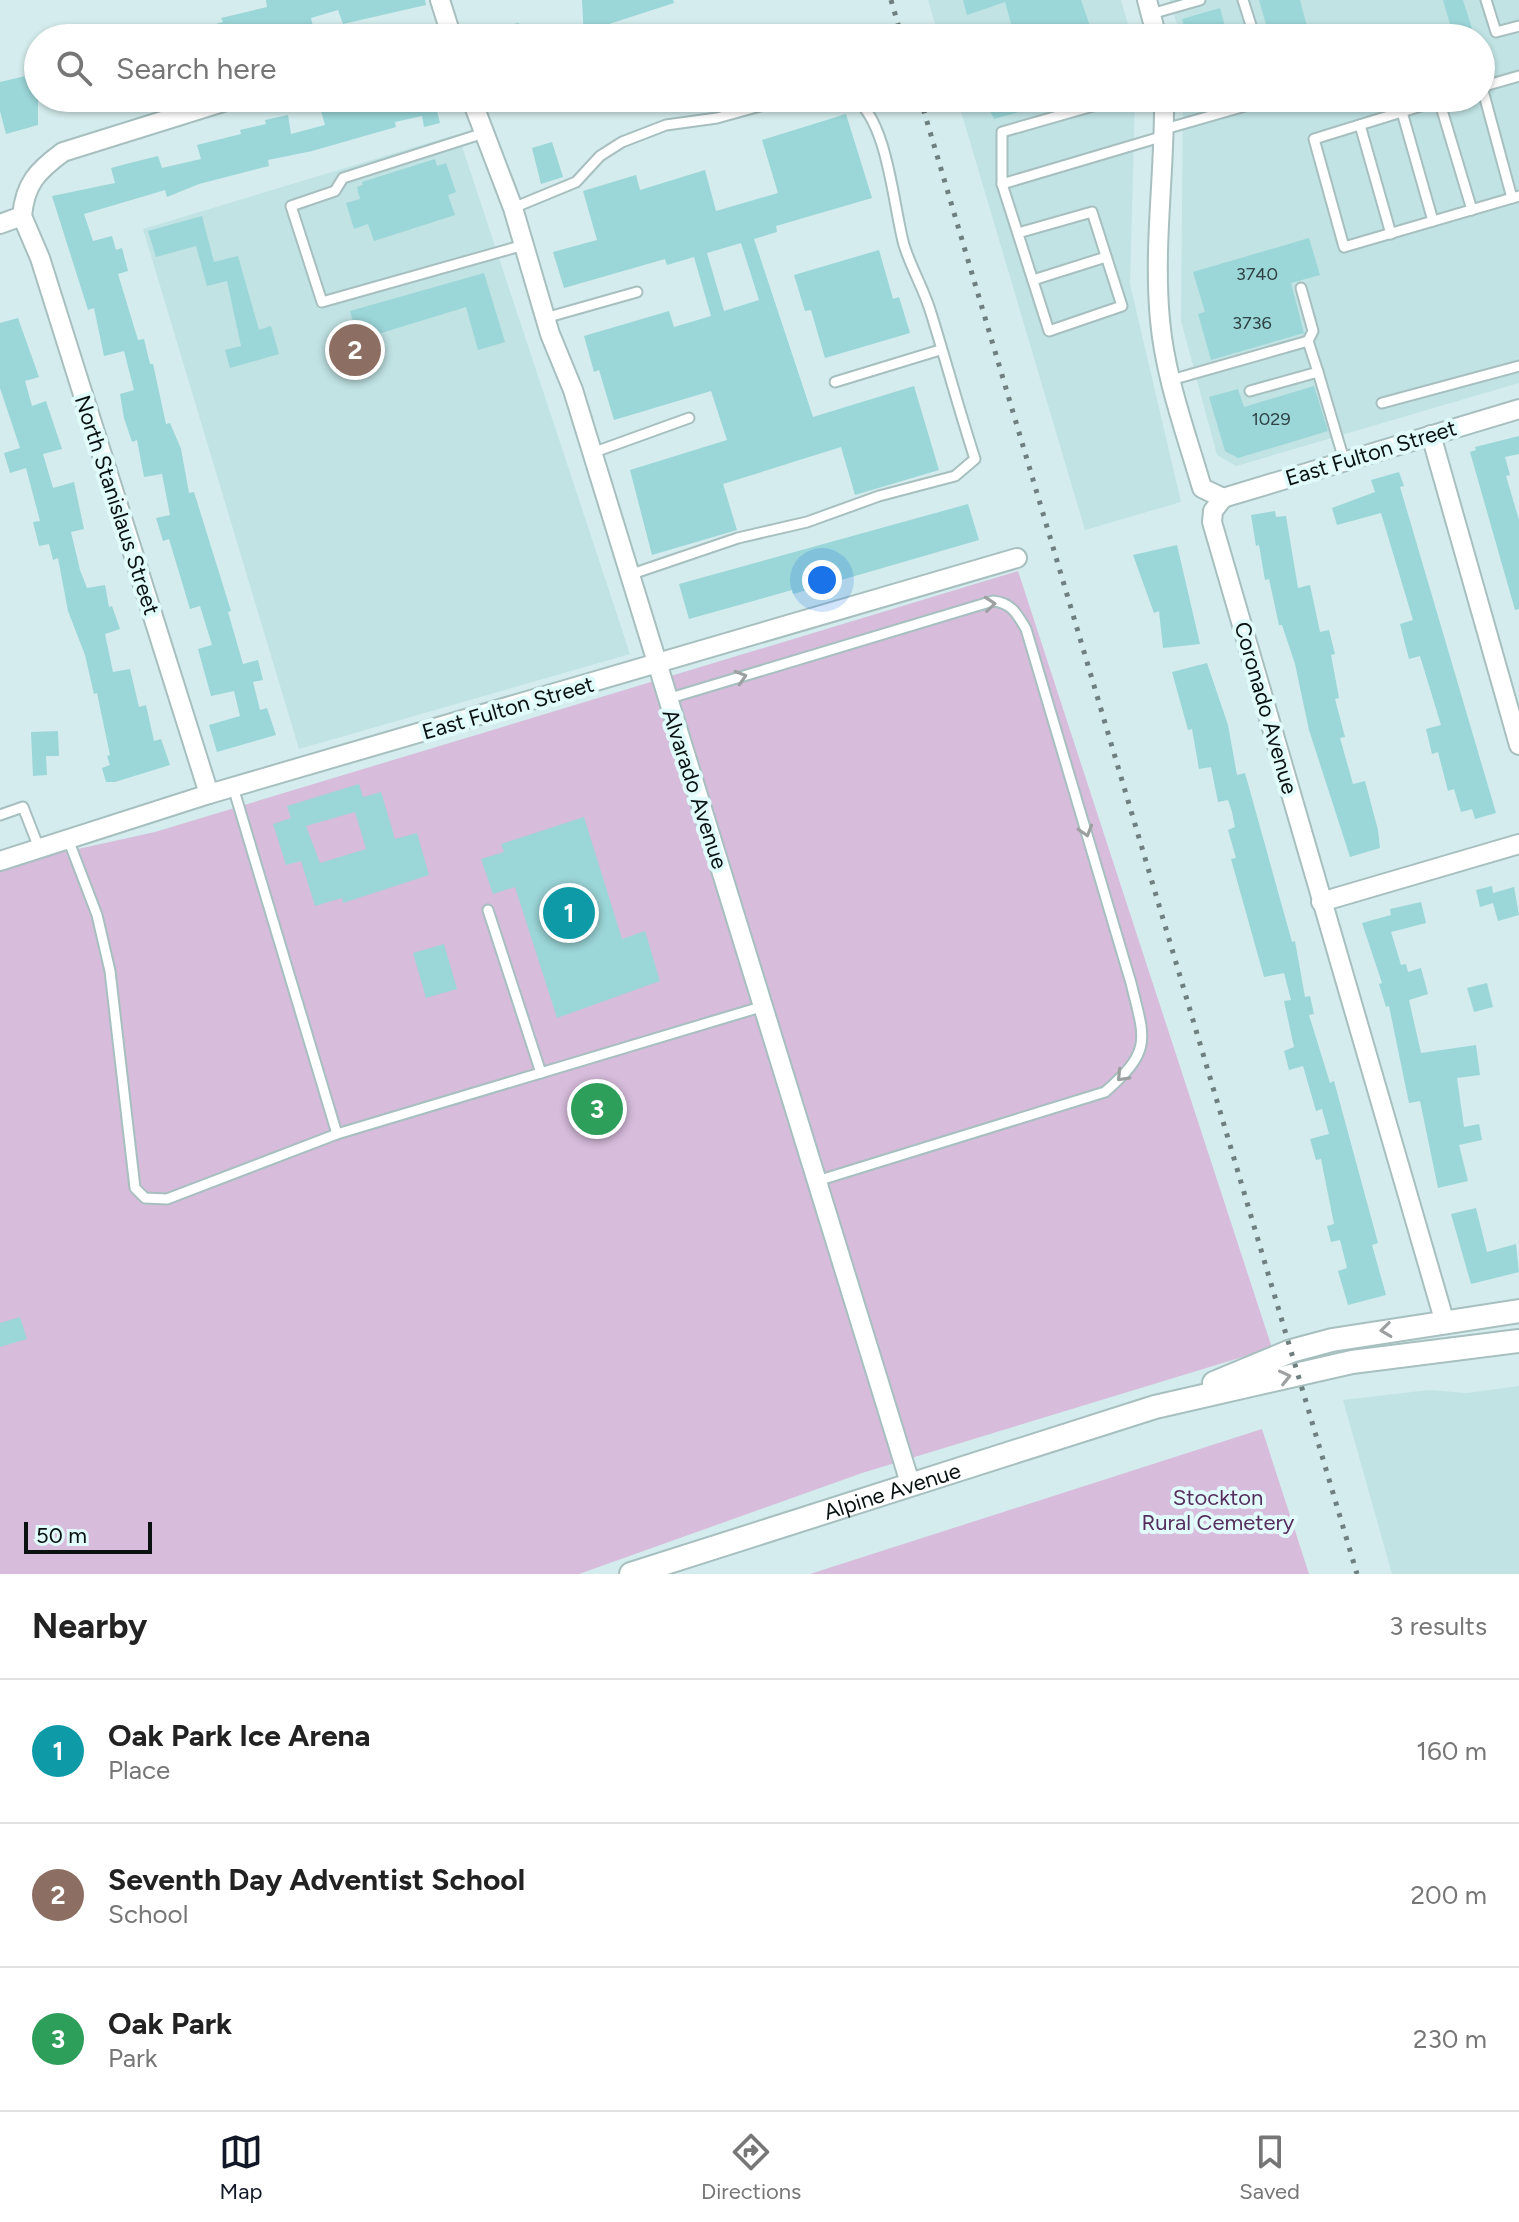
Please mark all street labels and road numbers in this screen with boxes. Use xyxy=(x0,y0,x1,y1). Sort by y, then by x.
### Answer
street label: North Stanislaus Street xyxy=(69,392,165,618)
street label: East Fulton Street xyxy=(1282,414,1460,492)
street label: Coronado Avenue xyxy=(1229,619,1303,797)
street label: East Fulton Street xyxy=(419,671,597,745)
street label: Alvarado Avenue xyxy=(656,706,734,872)
street label: Alpine Avenue xyxy=(820,1456,964,1525)

